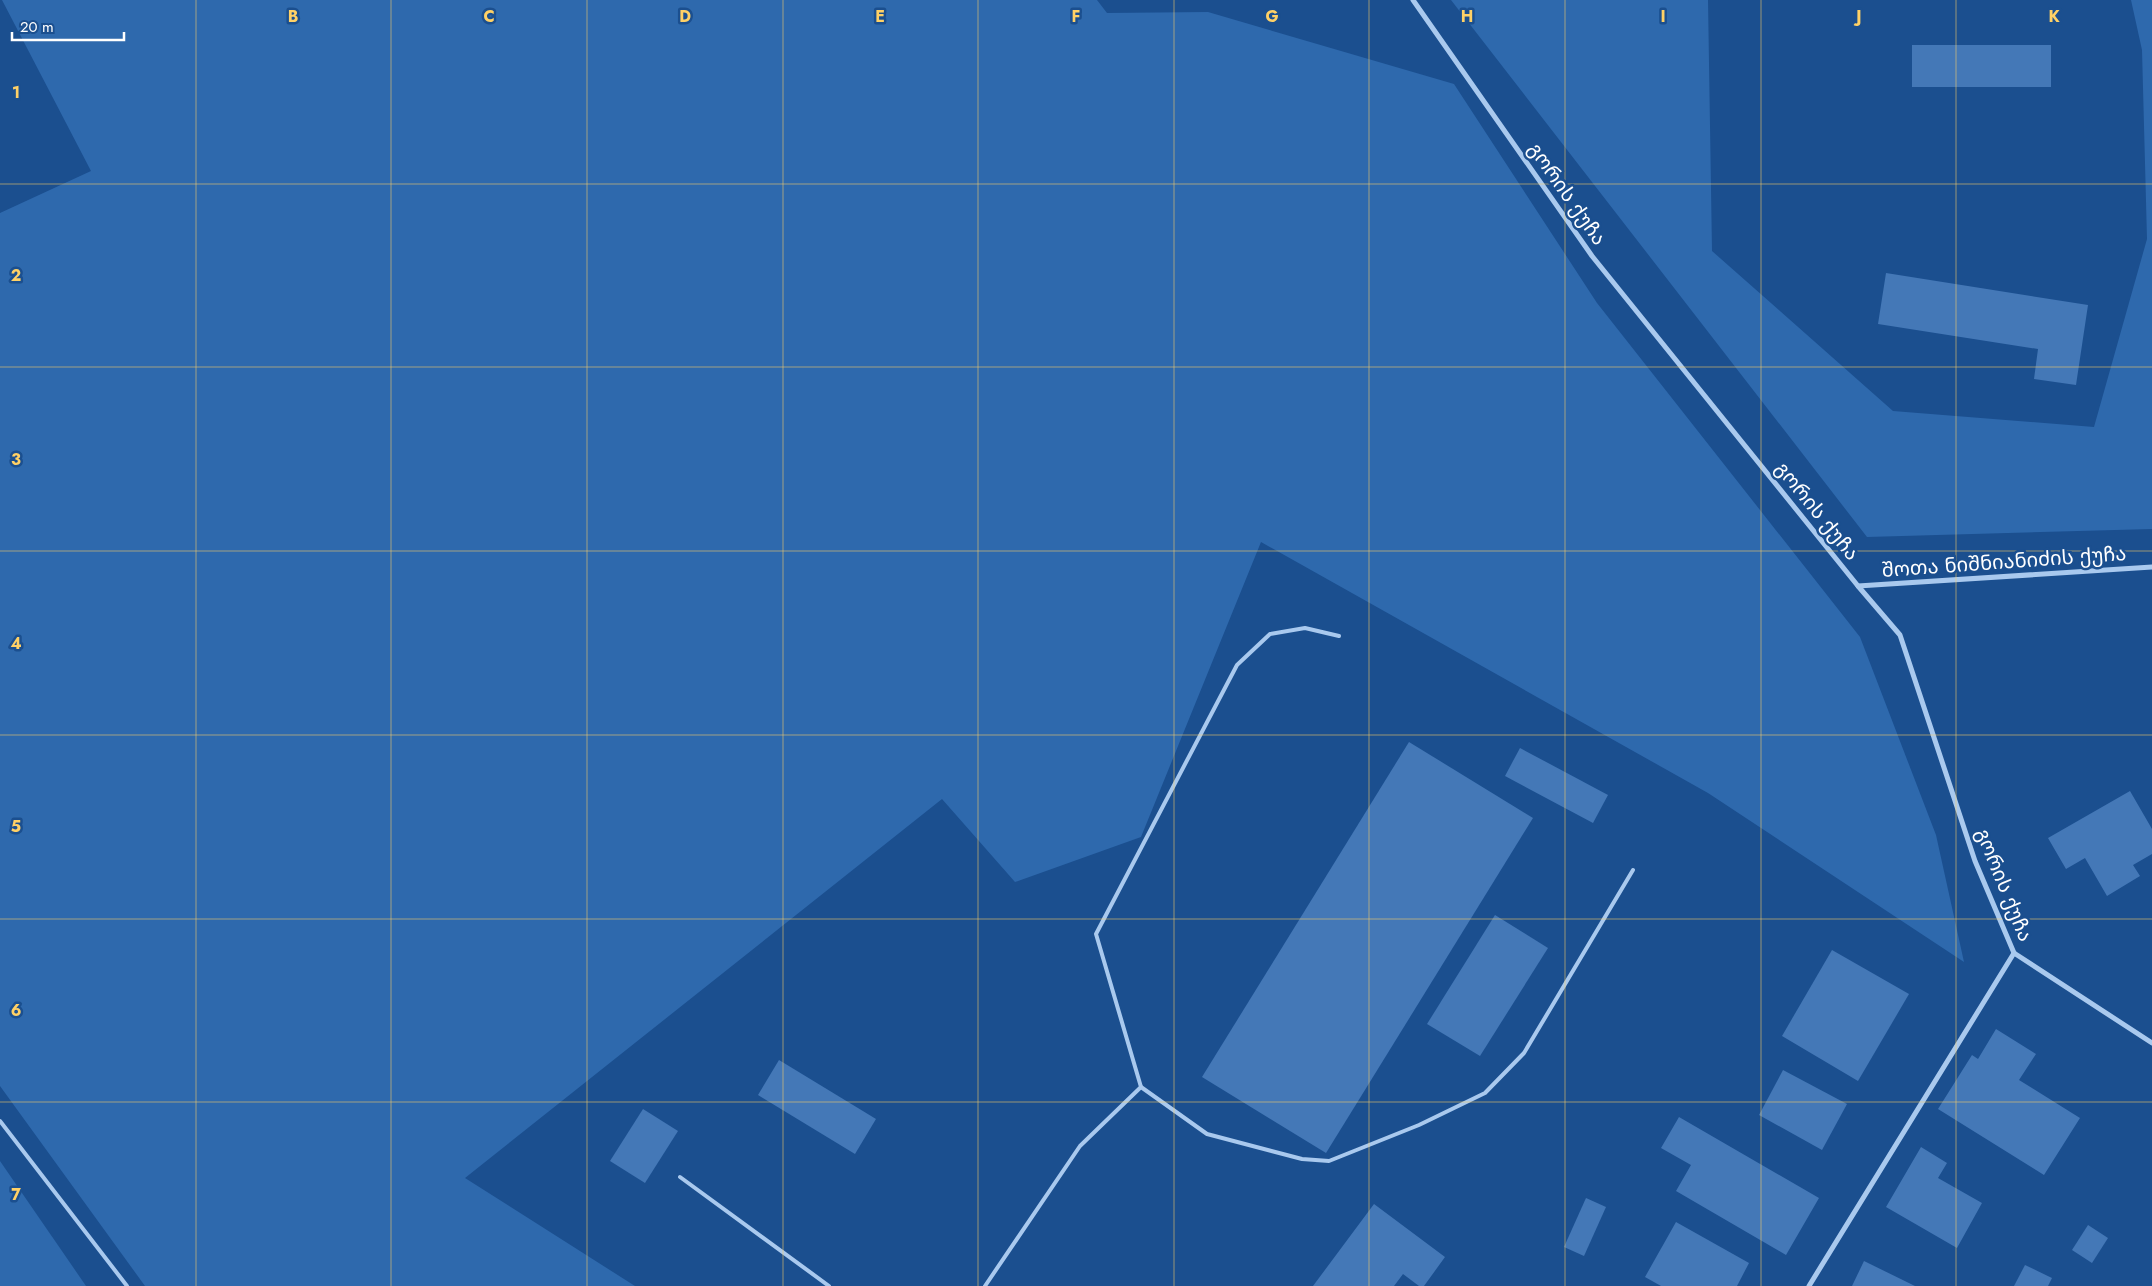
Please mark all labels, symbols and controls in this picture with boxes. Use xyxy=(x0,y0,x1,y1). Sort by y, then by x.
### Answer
text: B xyxy=(288,5,298,28)
text: C xyxy=(483,5,495,28)
text: D xyxy=(679,5,691,28)
text: E xyxy=(875,5,885,28)
text: F xyxy=(1072,5,1080,28)
text: G xyxy=(1265,5,1279,28)
text: H xyxy=(1461,5,1473,28)
text: I xyxy=(1660,5,1666,28)
text: J xyxy=(1853,5,1862,28)
text: K xyxy=(2048,5,2060,28)
scale bar xyxy=(12,10,125,42)
text: 20 m xyxy=(20,16,54,38)
text: 1 xyxy=(12,81,20,104)
street label: გორის ქუჩა xyxy=(1521,137,1613,251)
text: 2 xyxy=(11,264,21,287)
text: 3 xyxy=(11,448,21,471)
street label: გორის ქუჩა xyxy=(1768,455,1866,567)
street label: შოთა ნიშნიანიძის ქუჩა xyxy=(1881,539,2127,585)
text: 4 xyxy=(10,632,22,655)
text: 5 xyxy=(11,815,21,838)
street label: გორის ქუჩა xyxy=(1968,824,2040,946)
text: 6 xyxy=(11,999,21,1022)
text: 7 xyxy=(11,1183,21,1206)

